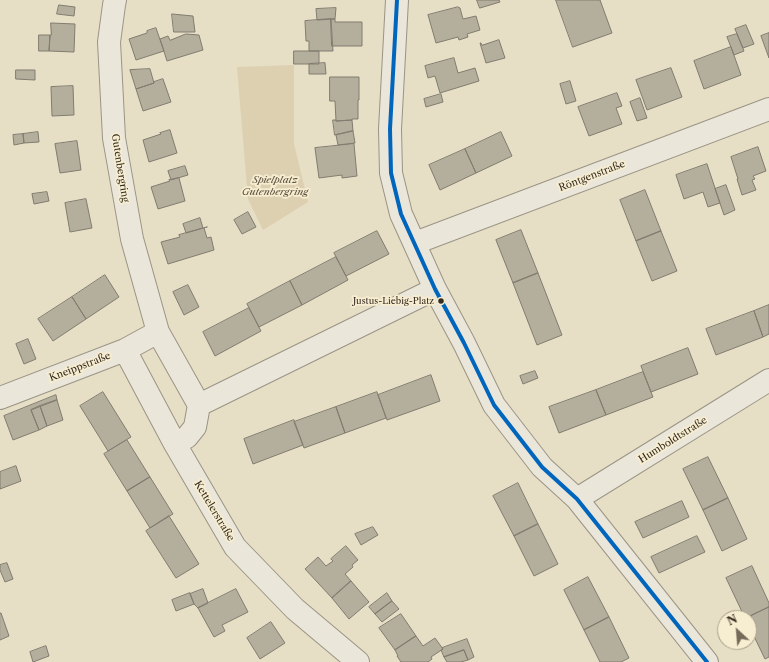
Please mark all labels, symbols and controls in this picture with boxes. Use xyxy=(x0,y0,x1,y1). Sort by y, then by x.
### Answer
street label: Gutenbergring xyxy=(109,133,131,203)
street label: Röntgenstraße xyxy=(557,158,627,194)
park label: Spielplatz Gutenbergring xyxy=(242,174,308,198)
place label: Justus-Liebig-Platz xyxy=(353,296,434,306)
marker: Justus-Liebig-Platz xyxy=(436,296,446,306)
street label: Kneippstraße xyxy=(48,350,112,384)
street label: Humboldtstraße xyxy=(637,414,709,466)
street label: Kettelerstraße xyxy=(191,479,237,543)
north arrow xyxy=(717,610,757,650)
text: N xyxy=(725,612,740,629)

